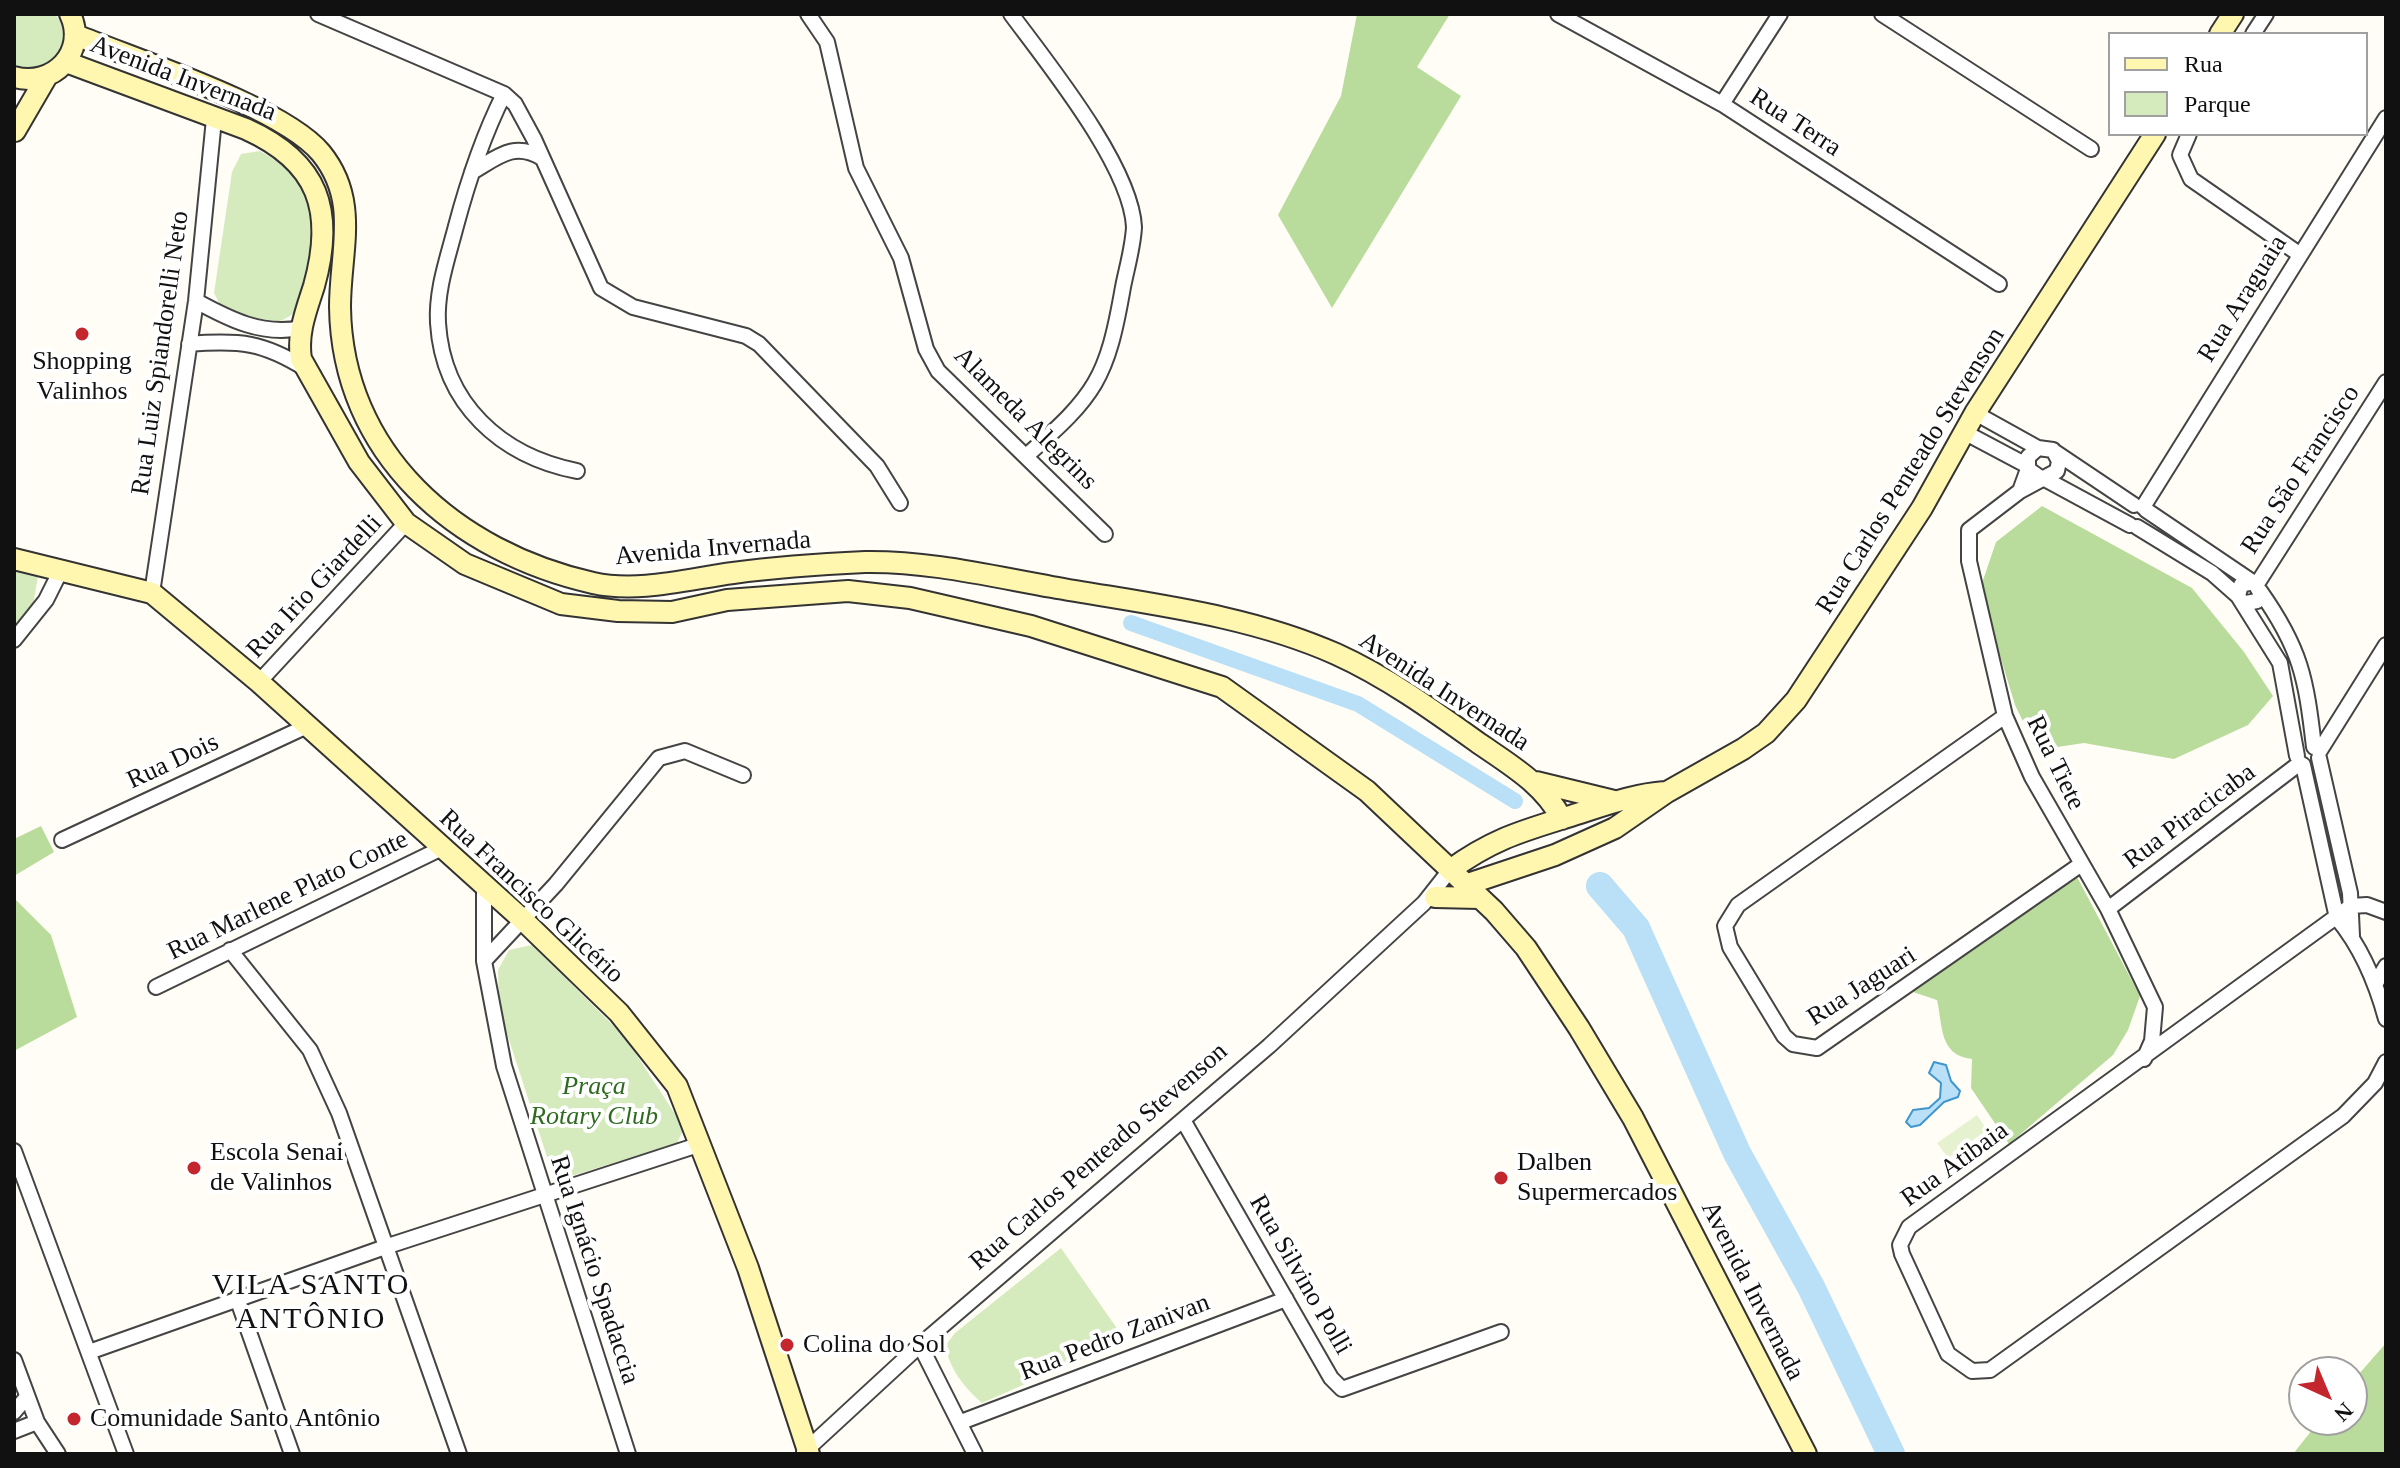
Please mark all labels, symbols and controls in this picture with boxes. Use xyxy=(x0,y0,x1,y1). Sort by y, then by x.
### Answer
street label: Avenida Invernada xyxy=(86,29,280,129)
legend xyxy=(2108,32,2368,136)
text: Rua xyxy=(2184,51,2223,77)
street label: Rua Terra xyxy=(1743,82,1847,164)
text: Parque xyxy=(2184,91,2251,117)
street label: Rua Luiz Spiandorelli Neto xyxy=(126,209,196,497)
street label: Rua Araguaia xyxy=(2192,230,2294,368)
street label: Rua Carlos Penteado Stevenson xyxy=(1810,322,2012,620)
marker: Shopping Valinhos xyxy=(73,325,91,343)
street label: Alameda Alegrins xyxy=(947,341,1103,497)
place label: Shopping Valinhos xyxy=(32,346,132,408)
street label: Rua São Francisco xyxy=(2235,380,2367,560)
street label: Rua Irio Giardelli xyxy=(241,509,389,665)
street label: Avenida Invernada xyxy=(614,525,812,573)
street label: Avenida Invernada xyxy=(1353,625,1535,759)
street label: Rua Tiete xyxy=(2019,711,2091,815)
street label: Rua Dois xyxy=(122,727,224,797)
street label: Rua Piracicaba xyxy=(2118,757,2262,877)
street label: Rua Francisco Glicério xyxy=(432,803,630,991)
street label: Rua Marlene Plato Conte xyxy=(163,824,413,968)
street label: Rua Jaguari xyxy=(1802,940,1922,1034)
street label: Rua Carlos Penteado Stevenson xyxy=(964,1037,1234,1277)
park label: Praça Rotary Club xyxy=(530,1071,658,1132)
street label: Rua Atibaia xyxy=(1895,1116,2015,1214)
place label: Escola Senai de Valinhos xyxy=(210,1137,344,1198)
place label: Dalben Supermercados xyxy=(1517,1147,1677,1208)
street label: Rua Ignácio Spadaccia xyxy=(542,1152,646,1388)
marker: Escola Senai de Valinhos xyxy=(185,1159,203,1177)
marker: Dalben Supermercados xyxy=(1492,1169,1510,1187)
street label: Rua Silvino Polli xyxy=(1242,1190,1358,1360)
street label: Avenida Invernada xyxy=(1693,1196,1811,1386)
district label: VILA SANTO ANTÔNIO xyxy=(212,1268,410,1338)
street label: Rua Pedro Zanivan xyxy=(1016,1287,1214,1389)
place label: Colina do Sol xyxy=(803,1329,946,1361)
marker: Colina do Sol xyxy=(778,1336,796,1354)
north arrow xyxy=(2288,1356,2368,1436)
text: N xyxy=(2329,1398,2358,1427)
place label: Comunidade Santo Antônio xyxy=(90,1403,380,1435)
marker: Comunidade Santo Antônio xyxy=(65,1410,83,1428)

